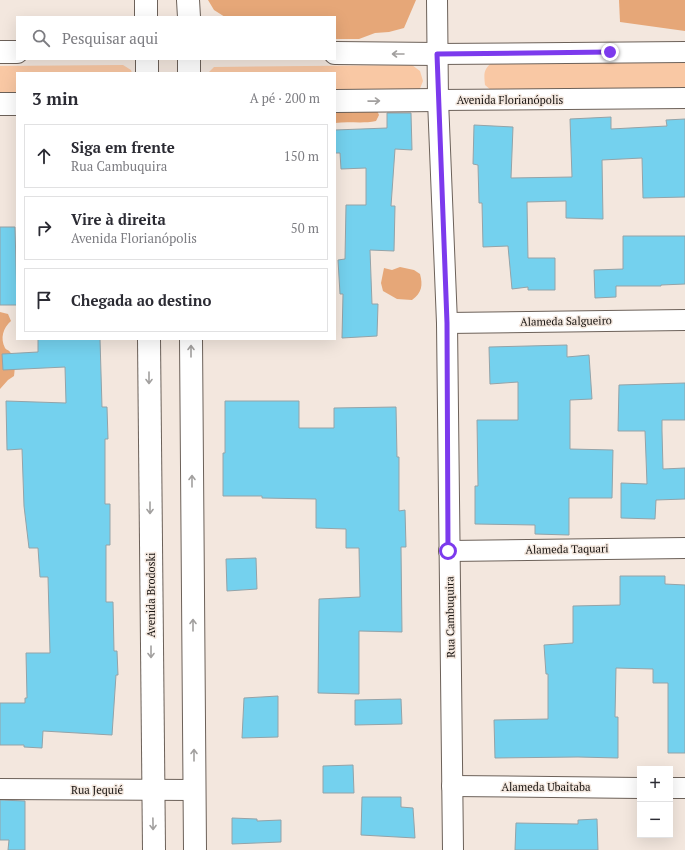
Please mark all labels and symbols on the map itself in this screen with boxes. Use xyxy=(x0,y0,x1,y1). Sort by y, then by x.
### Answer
route end xyxy=(601,43,619,61)
one-way arrow xyxy=(392,50,405,58)
street label: Avenida Florianópolis xyxy=(457,93,564,107)
one-way arrow xyxy=(367,97,380,105)
street label: Alameda Salgueiro xyxy=(520,313,612,329)
one-way arrow xyxy=(188,345,195,358)
one-way arrow xyxy=(145,371,153,384)
one-way arrow xyxy=(188,475,196,488)
one-way arrow xyxy=(146,501,154,514)
street label: Alameda Taquari xyxy=(525,541,609,557)
route start xyxy=(439,542,457,560)
street label: Avenida Brodoski xyxy=(144,553,158,637)
street label: Rua Cambuquira xyxy=(442,576,458,658)
one-way arrow xyxy=(189,619,197,632)
one-way arrow xyxy=(148,645,155,658)
one-way arrow xyxy=(190,749,198,762)
street label: Alameda Ubaitaba xyxy=(501,780,591,794)
street label: Rua Jequié xyxy=(71,783,123,797)
one-way arrow xyxy=(149,817,157,830)

